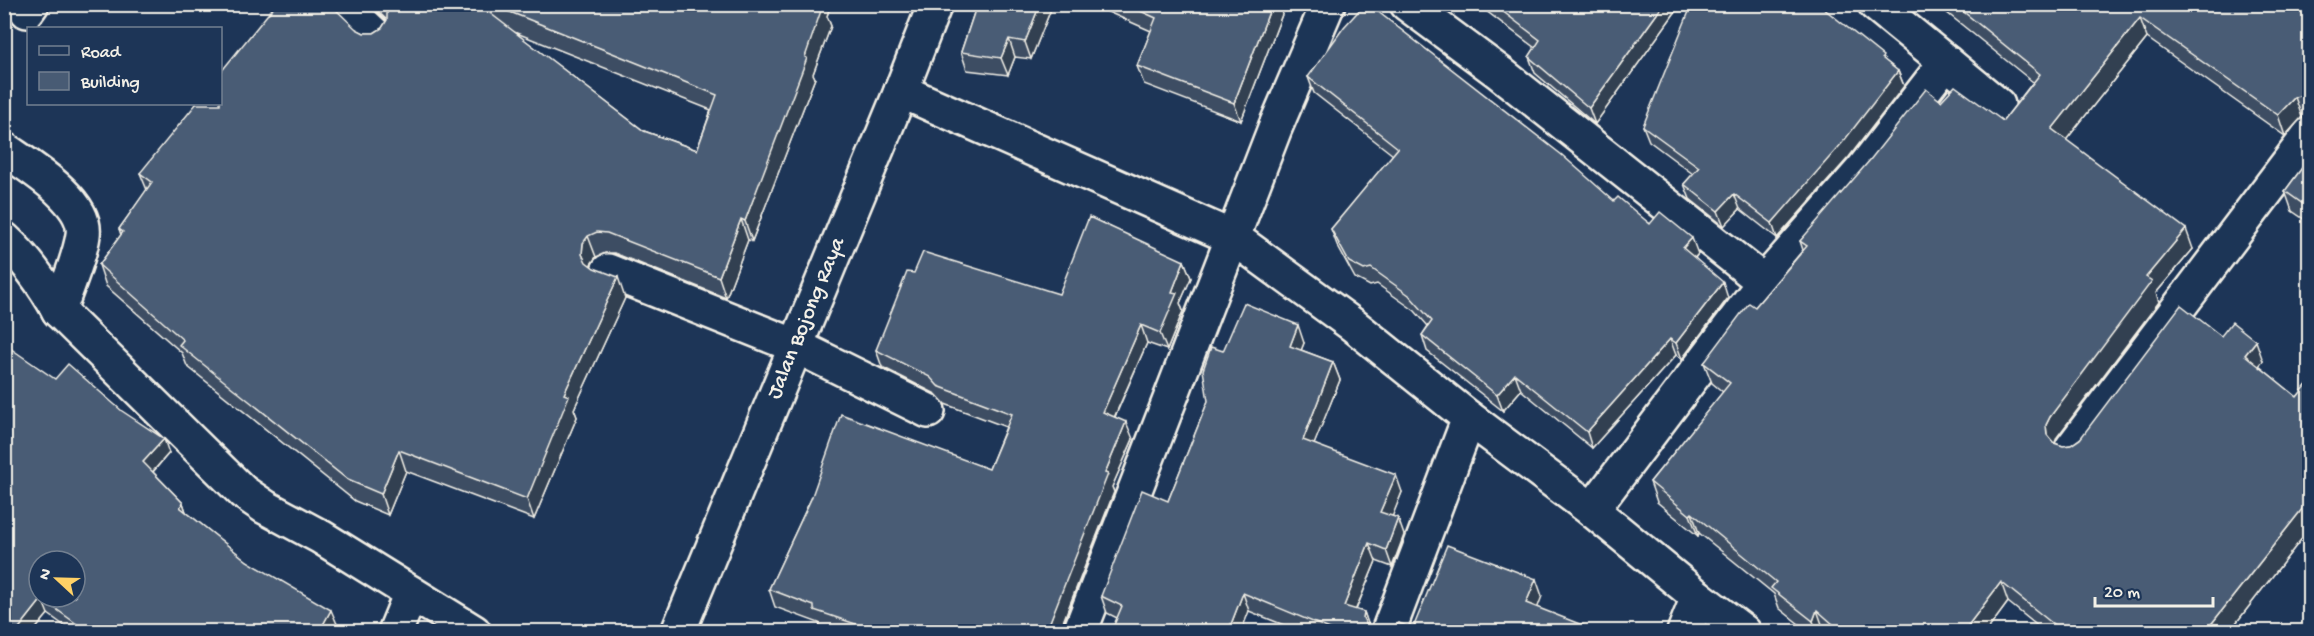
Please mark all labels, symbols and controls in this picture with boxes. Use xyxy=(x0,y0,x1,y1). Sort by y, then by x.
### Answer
legend xyxy=(27,27,222,105)
text: Road xyxy=(81,43,122,64)
text: Building xyxy=(80,73,140,94)
street label: Jalan Bojong Raya xyxy=(762,233,852,403)
north arrow xyxy=(27,549,87,609)
text: N xyxy=(36,566,57,583)
scale bar xyxy=(2095,570,2214,608)
text: 20 m xyxy=(2104,583,2140,604)

